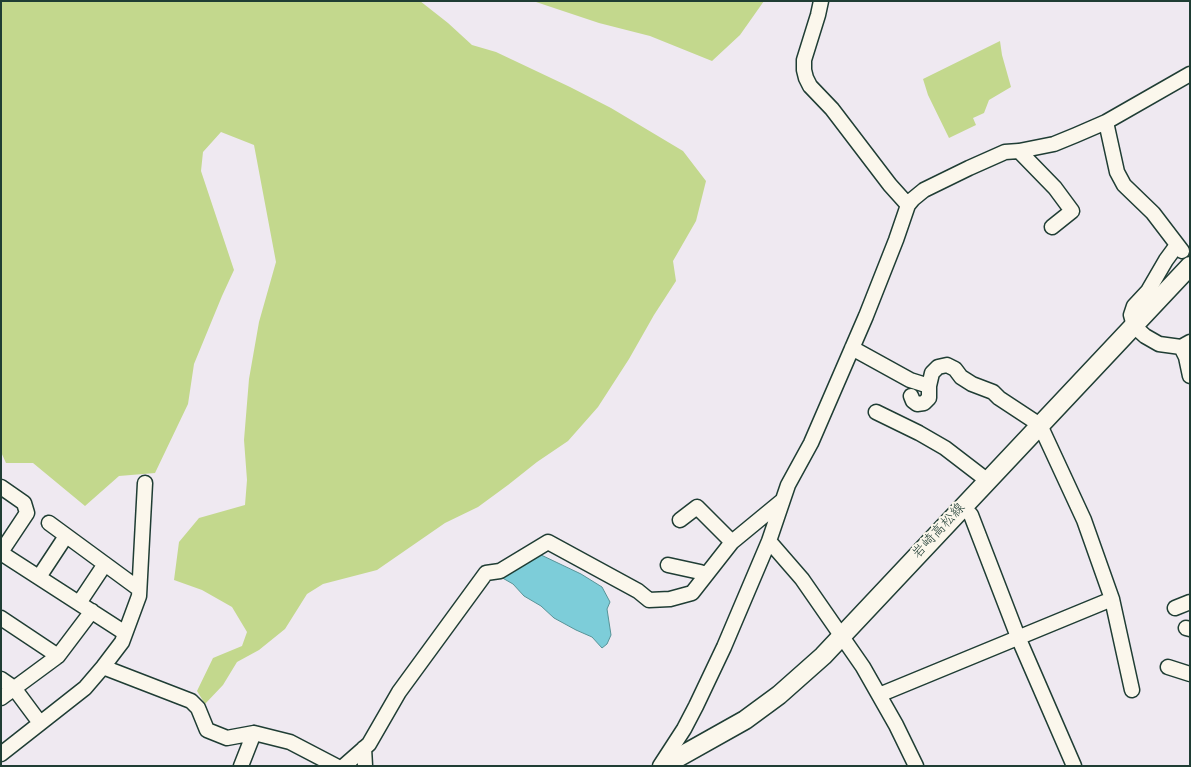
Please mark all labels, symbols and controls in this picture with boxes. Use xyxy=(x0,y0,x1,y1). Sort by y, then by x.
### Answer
street label: 岩崎高松線 xyxy=(910,501,970,563)

